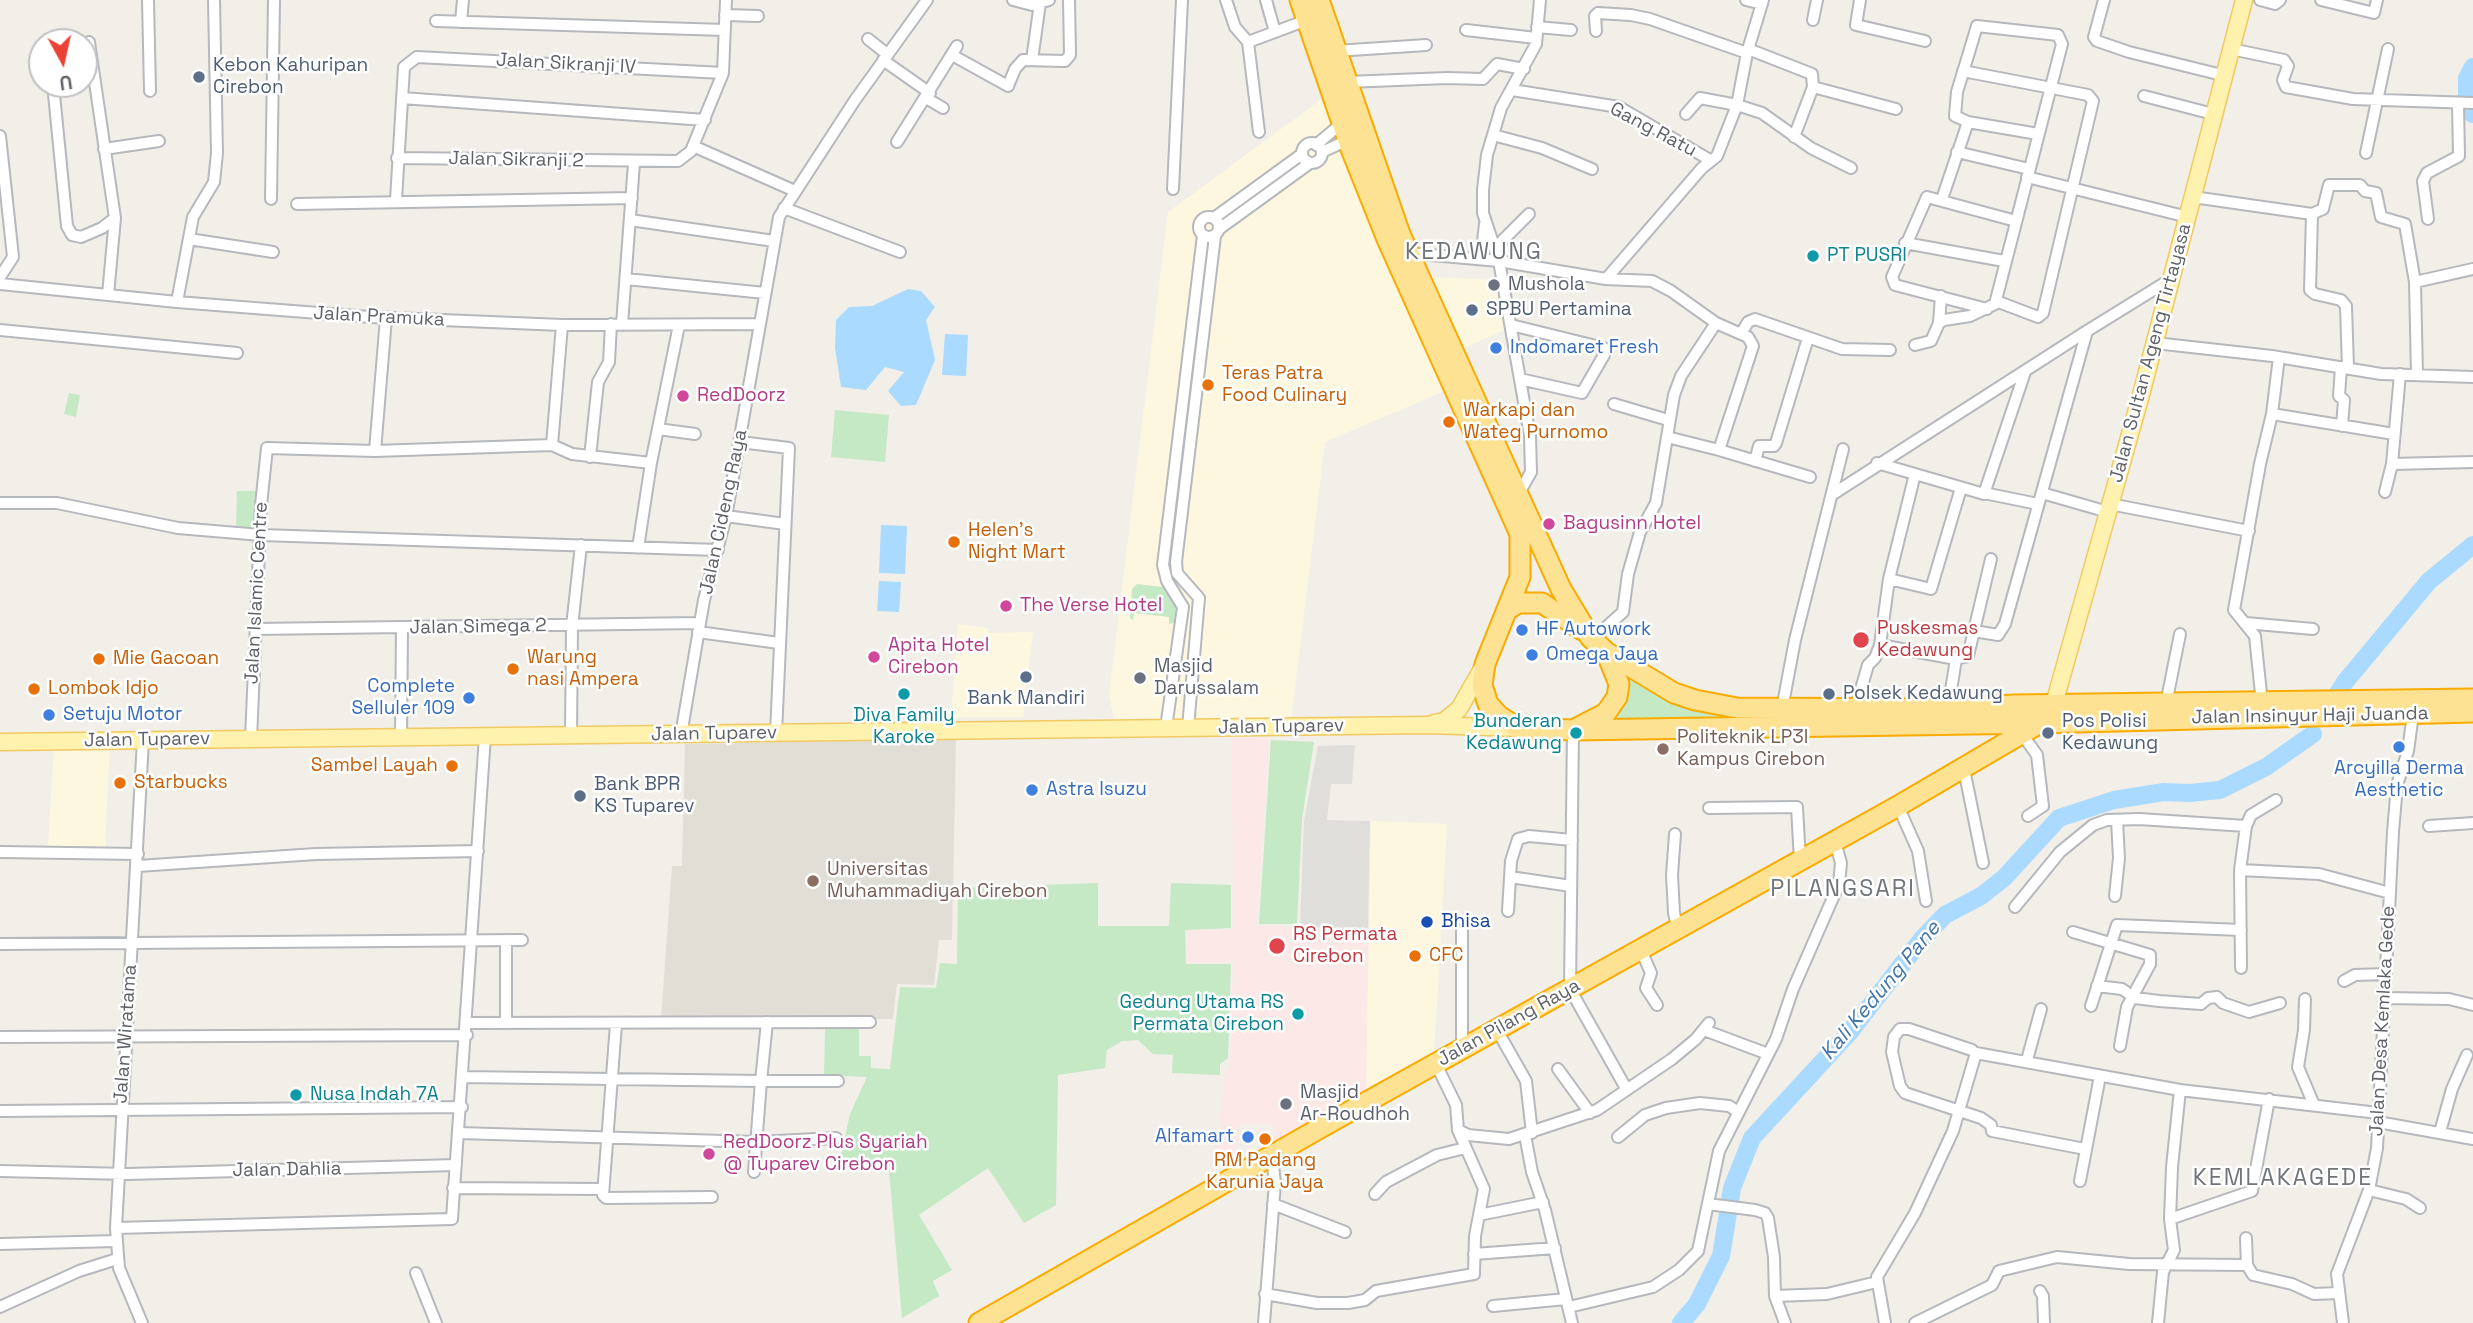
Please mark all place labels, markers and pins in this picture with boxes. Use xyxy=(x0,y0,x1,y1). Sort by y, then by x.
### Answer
place label: Kebon Kahuripan Cirebon xyxy=(213,55,368,99)
marker: Kebon Kahuripan Cirebon xyxy=(191,69,207,85)
place label: PT PUSRI xyxy=(1827,245,1907,267)
marker: PT PUSRI xyxy=(1805,248,1821,264)
place label: Mushola xyxy=(1508,274,1585,296)
marker: Mushola xyxy=(1486,277,1502,293)
place label: SPBU Pertamina xyxy=(1486,299,1632,321)
marker: SPBU Pertamina xyxy=(1464,302,1480,318)
place label: Indomaret Fresh xyxy=(1510,337,1659,359)
marker: Indomaret Fresh xyxy=(1488,340,1504,356)
place label: Teras Patra Food Culinary xyxy=(1222,363,1347,407)
marker: Teras Patra Food Culinary xyxy=(1200,377,1216,393)
place label: RedDoorz xyxy=(697,385,786,407)
marker: RedDoorz xyxy=(675,388,691,404)
place label: Warkapi dan Wateg Purnomo xyxy=(1463,400,1608,444)
marker: Warkapi dan Wateg Purnomo xyxy=(1441,414,1457,430)
place label: Bagusinn Hotel xyxy=(1563,513,1701,535)
marker: Bagusinn Hotel xyxy=(1541,516,1557,532)
place label: Helen's Night Mart xyxy=(968,520,1066,564)
marker: Helen's Night Mart xyxy=(946,534,962,550)
place label: The Verse Hotel xyxy=(1020,595,1163,617)
marker: The Verse Hotel xyxy=(998,598,1014,614)
place label: Puskesmas Kedawung xyxy=(1877,618,1978,662)
place label: HF Autowork xyxy=(1536,619,1651,641)
marker: HF Autowork xyxy=(1514,622,1530,638)
marker: Puskesmas Kedawung xyxy=(1851,630,1871,650)
place label: Apita Hotel Cirebon xyxy=(888,635,989,679)
place label: Omega Jaya xyxy=(1546,644,1658,666)
place label: Warung nasi Ampera xyxy=(527,647,639,691)
marker: Omega Jaya xyxy=(1524,647,1540,663)
place label: Mie Gacoan xyxy=(113,648,219,670)
marker: Apita Hotel Cirebon xyxy=(866,649,882,665)
marker: Mie Gacoan xyxy=(91,651,107,667)
place label: Masjid Darussalam xyxy=(1154,656,1259,700)
marker: Warung nasi Ampera xyxy=(505,661,521,677)
marker: Bank Mandiri xyxy=(1018,669,1034,685)
marker: Masjid Darussalam xyxy=(1132,670,1148,686)
place label: Complete Selluler 109 xyxy=(351,676,455,720)
place label: Lombok Idjo xyxy=(48,678,159,700)
marker: Lombok Idjo xyxy=(26,681,42,697)
place label: Polsek Kedawung xyxy=(1843,683,2003,705)
marker: Diva Family Karoke xyxy=(896,686,912,702)
marker: Polsek Kedawung xyxy=(1821,686,1837,702)
place label: Bank Mandiri xyxy=(967,688,1085,710)
marker: Complete Selluler 109 xyxy=(461,690,477,706)
place label: Setuju Motor xyxy=(63,704,182,726)
place label: Diva Family Karoke xyxy=(853,705,955,749)
marker: Setuju Motor xyxy=(41,707,57,723)
place label: Bunderan Kedawung xyxy=(1466,711,1562,755)
place label: Pos Polisi Kedawung xyxy=(2062,711,2158,755)
marker: Bunderan Kedawung xyxy=(1568,725,1584,741)
marker: Pos Polisi Kedawung xyxy=(2040,725,2056,741)
place label: Politeknik LP3I Kampus Cirebon xyxy=(1677,727,1825,771)
marker: Arcyilla Derma Aesthetic xyxy=(2391,739,2407,755)
marker: Politeknik LP3I Kampus Cirebon xyxy=(1655,741,1671,757)
place label: Sambel Layah xyxy=(311,755,438,777)
marker: Sambel Layah xyxy=(444,758,460,774)
place label: Arcyilla Derma Aesthetic xyxy=(2334,758,2464,802)
place label: Starbucks xyxy=(134,772,228,794)
place label: Bank BPR KS Tuparev xyxy=(594,774,694,818)
marker: Starbucks xyxy=(112,775,128,791)
place label: Astra Isuzu xyxy=(1046,779,1147,801)
marker: Astra Isuzu xyxy=(1024,782,1040,798)
marker: Bank BPR KS Tuparev xyxy=(572,788,588,804)
place label: Universitas Muhammadiyah Cirebon xyxy=(827,859,1048,903)
marker: Universitas Muhammadiyah Cirebon xyxy=(805,873,821,889)
place label: Bhisa xyxy=(1441,911,1491,933)
marker: Bhisa xyxy=(1419,914,1435,930)
place label: RS Permata Cirebon xyxy=(1293,924,1397,968)
marker: RS Permata Cirebon xyxy=(1267,936,1287,956)
place label: CFC xyxy=(1429,945,1464,967)
marker: CFC xyxy=(1407,948,1423,964)
place label: Gedung Utama RS Permata Cirebon xyxy=(1120,992,1284,1036)
marker: Gedung Utama RS Permata Cirebon xyxy=(1290,1006,1306,1022)
place label: Masjid Ar-Roudhoh xyxy=(1300,1082,1410,1126)
place label: Nusa Indah 7A xyxy=(310,1084,439,1106)
marker: Nusa Indah 7A xyxy=(288,1087,304,1103)
marker: Masjid Ar-Roudhoh xyxy=(1278,1096,1294,1112)
place label: Alfamart xyxy=(1155,1126,1234,1148)
marker: Alfamart xyxy=(1240,1129,1256,1145)
marker: RM Padang Karunia Jaya xyxy=(1257,1131,1273,1147)
place label: RedDoorz Plus Syariah @ Tuparev Cirebon xyxy=(723,1132,928,1176)
marker: RedDoorz Plus Syariah @ Tuparev Cirebon xyxy=(701,1146,717,1162)
place label: RM Padang Karunia Jaya xyxy=(1206,1150,1324,1194)

